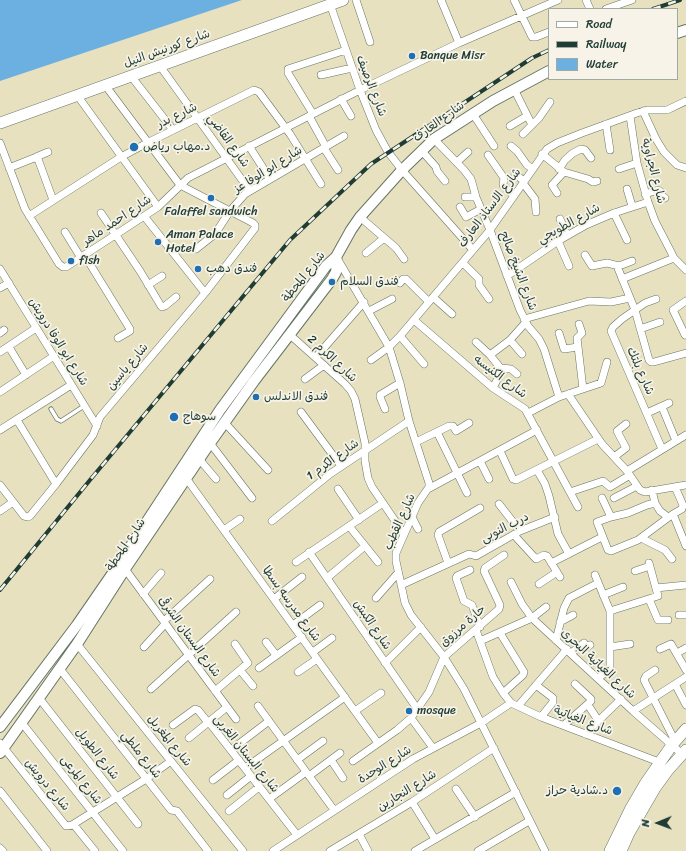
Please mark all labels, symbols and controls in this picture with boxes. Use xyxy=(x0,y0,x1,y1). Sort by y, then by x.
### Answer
legend xyxy=(548,8,678,80)
text: Road xyxy=(586,13,612,35)
street label: شارع كورنيش النيل xyxy=(122,27,212,71)
text: Railway xyxy=(586,33,627,55)
place label: Banque Misr xyxy=(420,49,485,63)
marker: Banque Misr xyxy=(407,51,417,61)
street label: شارع الرصيف xyxy=(353,53,389,119)
text: Water xyxy=(586,53,618,75)
street label: شارع العارف xyxy=(410,98,468,146)
street label: شارع بدر xyxy=(154,100,200,132)
street label: شارع القاضي xyxy=(204,112,252,170)
street label: شارع الجراوية xyxy=(638,137,668,205)
place label: د.مهاب رياض xyxy=(143,140,210,154)
marker: د.مهاب رياض xyxy=(128,141,140,153)
street label: شارع ابو الوفا عز xyxy=(231,143,305,197)
street label: شارع الاستاذ العارف xyxy=(456,166,524,250)
street label: شارع احمد ماهر xyxy=(80,193,154,249)
marker: Falaffel sandwich xyxy=(206,193,216,203)
street label: شارع الطوبجي xyxy=(535,201,603,247)
place label: Falaffel sandwich xyxy=(164,205,258,219)
place label: Aman Palace Hotel xyxy=(166,228,233,256)
street label: شارع الشيخ صالح xyxy=(496,229,540,313)
marker: Aman Palace Hotel xyxy=(153,237,163,247)
street label: شارع المحطة xyxy=(279,249,329,305)
place label: fish xyxy=(79,254,100,268)
marker: fish xyxy=(66,256,76,266)
place label: فندق دهب xyxy=(206,262,257,276)
marker: فندق دهب xyxy=(193,264,203,274)
place label: فندق السلام xyxy=(340,275,399,289)
marker: فندق السلام xyxy=(327,277,337,287)
street label: شارع ابو الوفا درويش xyxy=(25,295,91,389)
street label: شارع الكرم 2 xyxy=(304,332,360,386)
street label: شارع ياسين xyxy=(104,341,152,393)
street label: شارع بلتك xyxy=(623,345,657,397)
street label: شارع الكنيسه xyxy=(470,352,530,402)
place label: فندق الاندلس xyxy=(264,390,328,404)
marker: فندق الاندلس xyxy=(251,392,261,402)
place label: سوهاج xyxy=(183,410,216,424)
marker: سوهاج xyxy=(168,411,180,423)
street label: شارع الكرم 1 xyxy=(304,436,362,484)
street label: شارع القطب xyxy=(381,492,419,552)
street label: درب النوبى xyxy=(479,510,531,546)
street label: شارع المحطة xyxy=(103,516,149,574)
street label: شارع مدرسه بسطا xyxy=(259,563,323,645)
street label: شارع البستان الشرقى xyxy=(155,594,223,680)
street label: شارع الكبش xyxy=(350,597,394,653)
street label: حارة مرزوق xyxy=(437,602,489,650)
street label: شارع الغياتية البحرى xyxy=(558,626,638,702)
street label: شارع الغياتية xyxy=(551,703,615,739)
place label: mosque xyxy=(417,704,456,718)
marker: mosque xyxy=(404,706,414,716)
street label: شارع المغربل xyxy=(144,712,194,770)
street label: شارع البستان الغربى xyxy=(210,712,282,796)
street label: شارع الطويل xyxy=(72,725,122,783)
street label: شارع ملطي xyxy=(118,728,164,782)
street label: شارع الوحدة xyxy=(356,743,414,787)
street label: شارع المرعى xyxy=(57,753,105,807)
street label: شارع درويش xyxy=(22,756,72,814)
street label: شارع النجارين xyxy=(375,767,439,815)
place label: د.شادية حراز xyxy=(546,784,608,798)
marker: د.شادية حراز xyxy=(611,785,623,797)
north arrow xyxy=(638,803,678,843)
text: N xyxy=(636,819,655,827)

